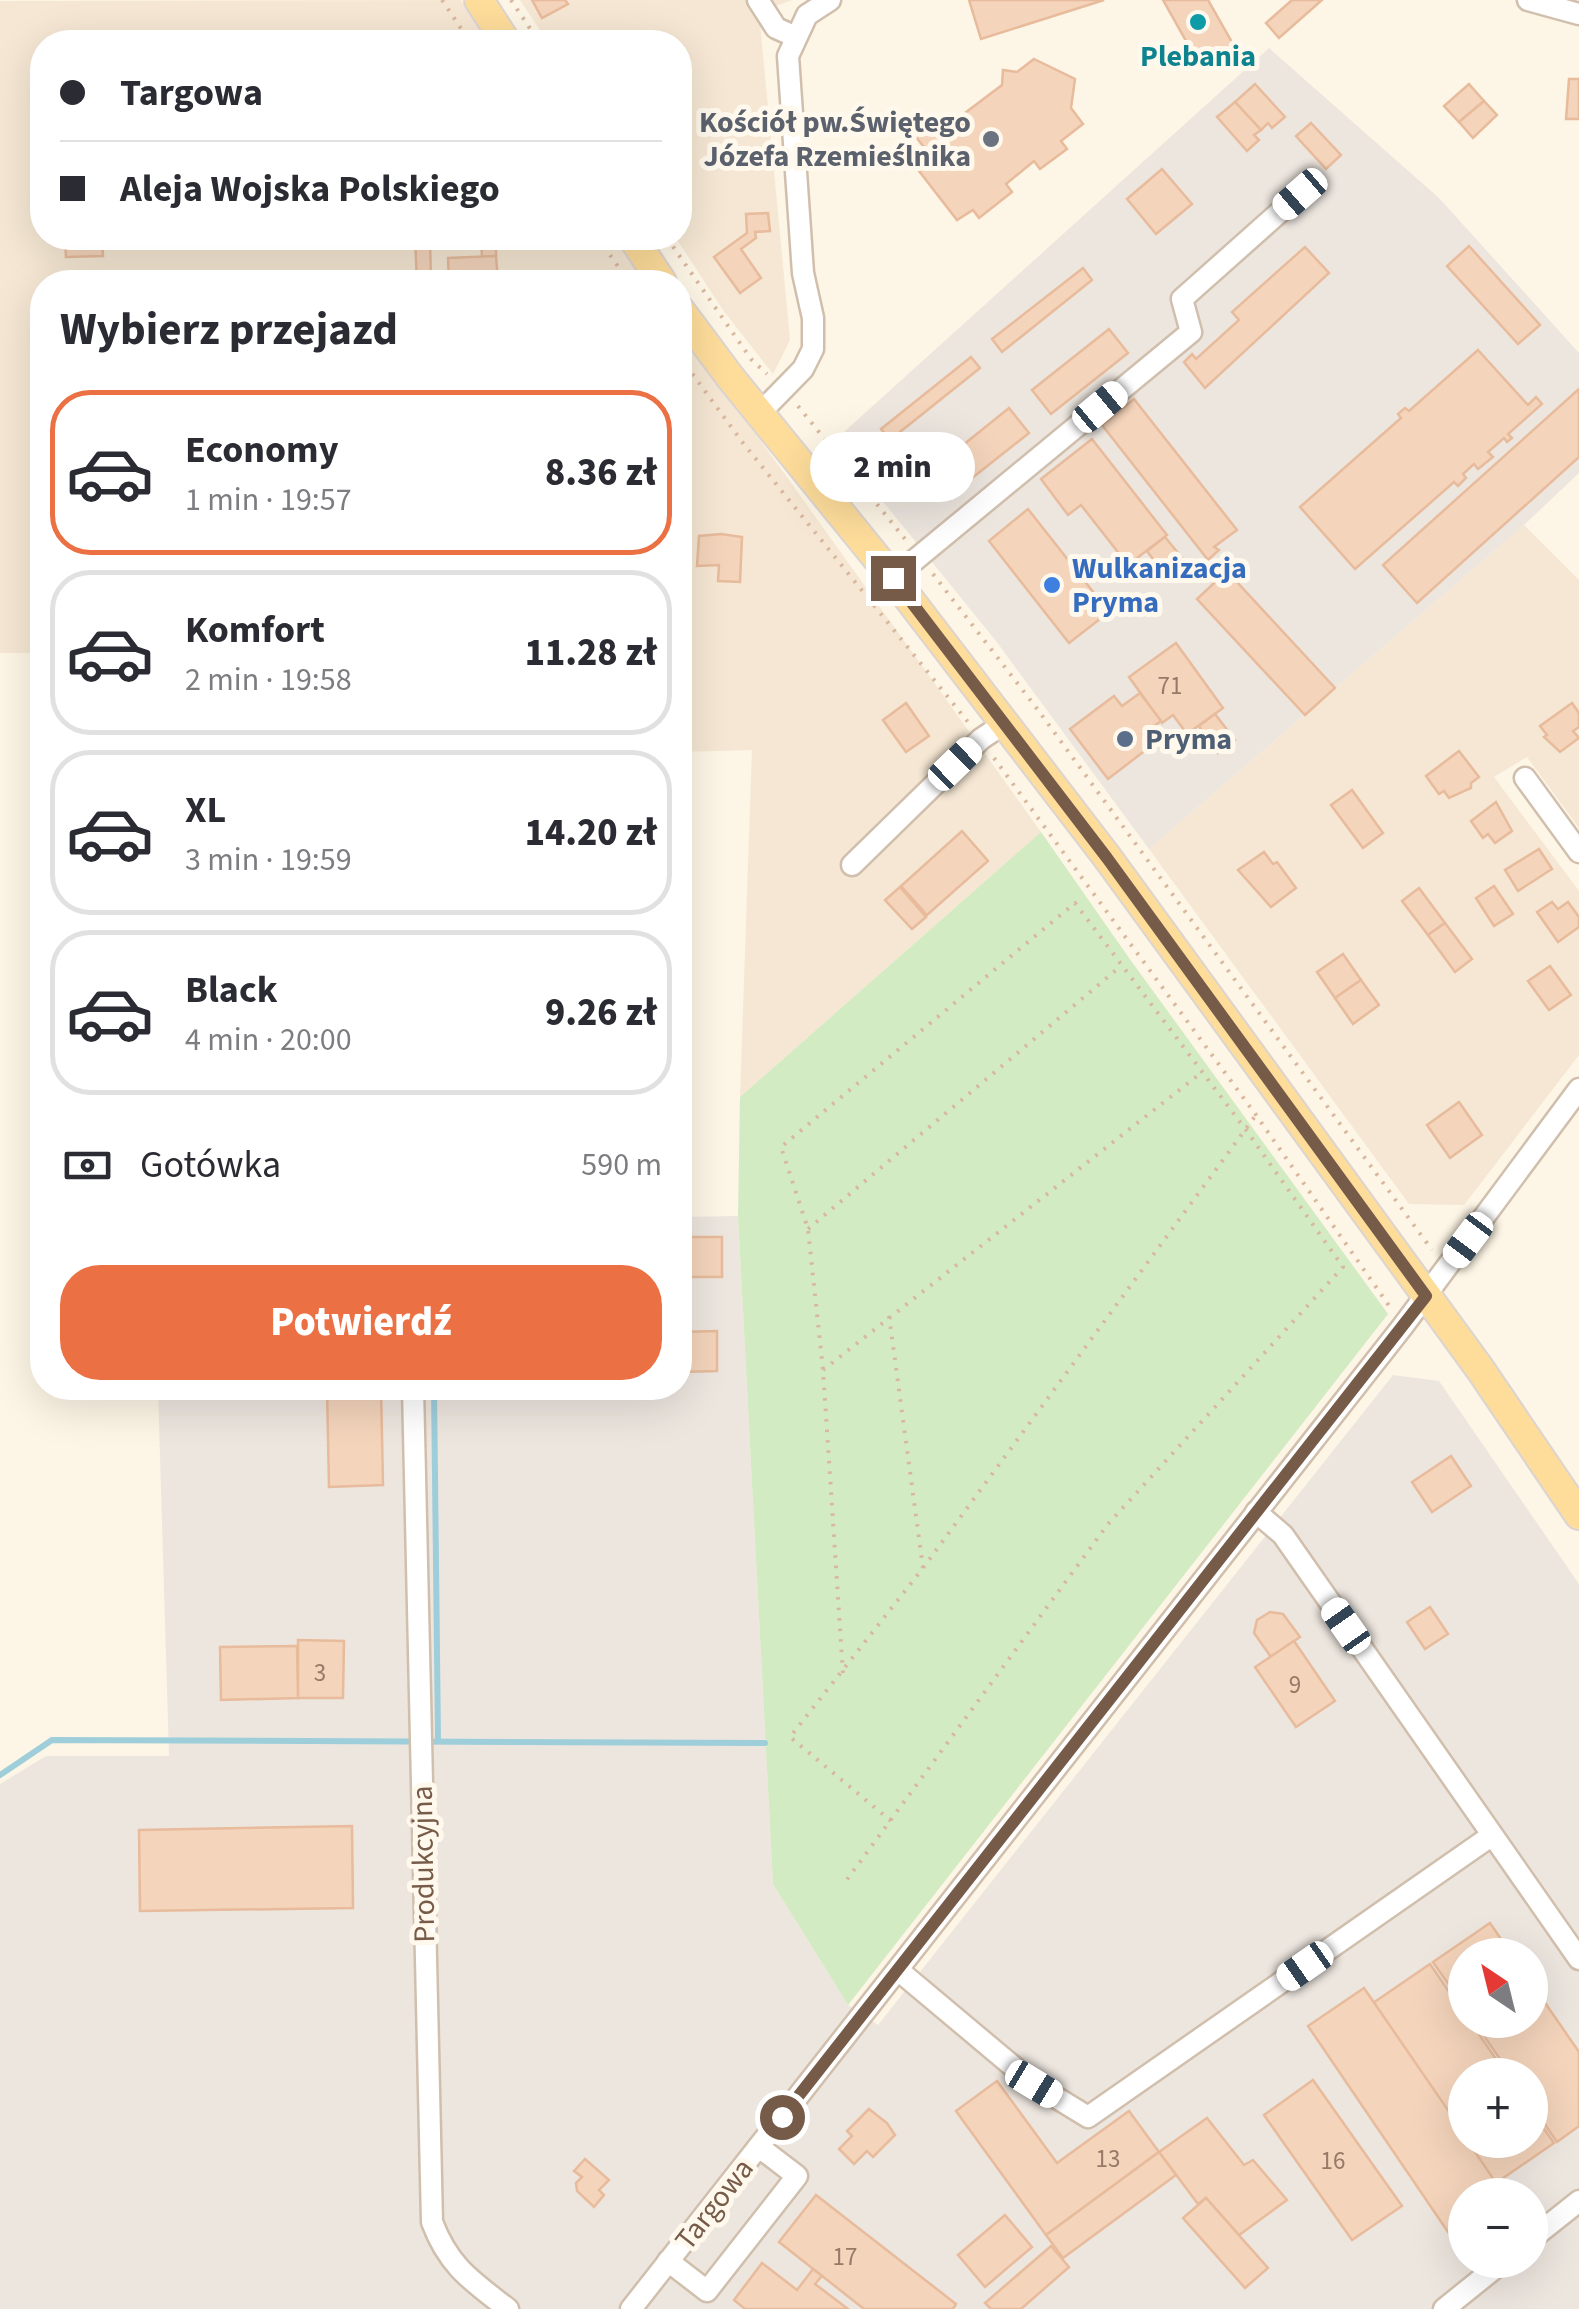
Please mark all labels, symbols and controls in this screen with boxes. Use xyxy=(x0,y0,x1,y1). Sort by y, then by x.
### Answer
marker: Plebania xyxy=(1187,11,1209,33)
place label: Plebania xyxy=(1140,35,1256,78)
text: Targowa xyxy=(120,66,263,120)
place label: Kościół pw.Świętego Józefa Rzemieślnika xyxy=(699,101,971,178)
marker: Kościół pw.Świętego Józefa Rzemieślnika xyxy=(980,128,1002,150)
text: Aleja Wojska Polskiego xyxy=(120,162,500,216)
car xyxy=(1268,163,1332,225)
text: Wybierz przejazd xyxy=(60,298,398,362)
car xyxy=(1067,376,1133,438)
text: Economy xyxy=(185,423,338,477)
icon: car xyxy=(65,428,155,518)
callout: 2 min xyxy=(810,433,976,503)
text: 2 min xyxy=(853,444,932,490)
text: 8.36 zł xyxy=(545,446,657,500)
text: 1 min · 19:57 xyxy=(185,477,352,523)
place label: Wulkanizacja Pryma xyxy=(1072,547,1247,624)
route end xyxy=(871,556,916,601)
marker: Wulkanizacja Pryma xyxy=(1041,574,1063,596)
text: Komfort xyxy=(185,603,325,657)
icon: car xyxy=(65,608,155,698)
text: 11.28 zł xyxy=(525,626,657,680)
text: 2 min · 19:58 xyxy=(185,657,352,703)
house number: 71 xyxy=(1158,668,1182,704)
place label: Pryma xyxy=(1145,718,1232,761)
marker: Pryma xyxy=(1114,728,1136,750)
car xyxy=(923,732,987,796)
text: XL xyxy=(185,783,226,837)
icon: car xyxy=(65,788,155,878)
text: 14.20 zł xyxy=(525,806,657,860)
text: 3 min · 19:59 xyxy=(185,837,352,883)
text: Black xyxy=(185,963,278,1017)
icon: car xyxy=(65,968,155,1058)
text: 9.26 zł xyxy=(545,986,657,1040)
text: 4 min · 20:00 xyxy=(185,1017,352,1063)
icon: cash xyxy=(60,1138,115,1193)
text: Gotówka xyxy=(140,1138,281,1192)
text: 590 m xyxy=(581,1142,662,1188)
car xyxy=(1438,1207,1498,1273)
button: Potwierdź xyxy=(60,1265,662,1380)
car xyxy=(1317,1593,1375,1659)
house number: 3 xyxy=(314,1655,326,1691)
house number: 9 xyxy=(1289,1667,1301,1703)
street label: Produkcyjna xyxy=(401,1785,446,1943)
car xyxy=(1272,1937,1338,1995)
north arrow xyxy=(1448,1938,1548,2038)
map controls xyxy=(1448,1938,1548,2278)
car xyxy=(1001,2056,1067,2112)
button: + xyxy=(1448,2058,1548,2158)
route start xyxy=(760,2095,805,2140)
house number: 13 xyxy=(1096,2141,1120,2177)
house number: 16 xyxy=(1321,2143,1345,2179)
street label: Targowa xyxy=(665,2149,764,2259)
button: − xyxy=(1448,2178,1548,2278)
house number: 17 xyxy=(833,2239,857,2275)

